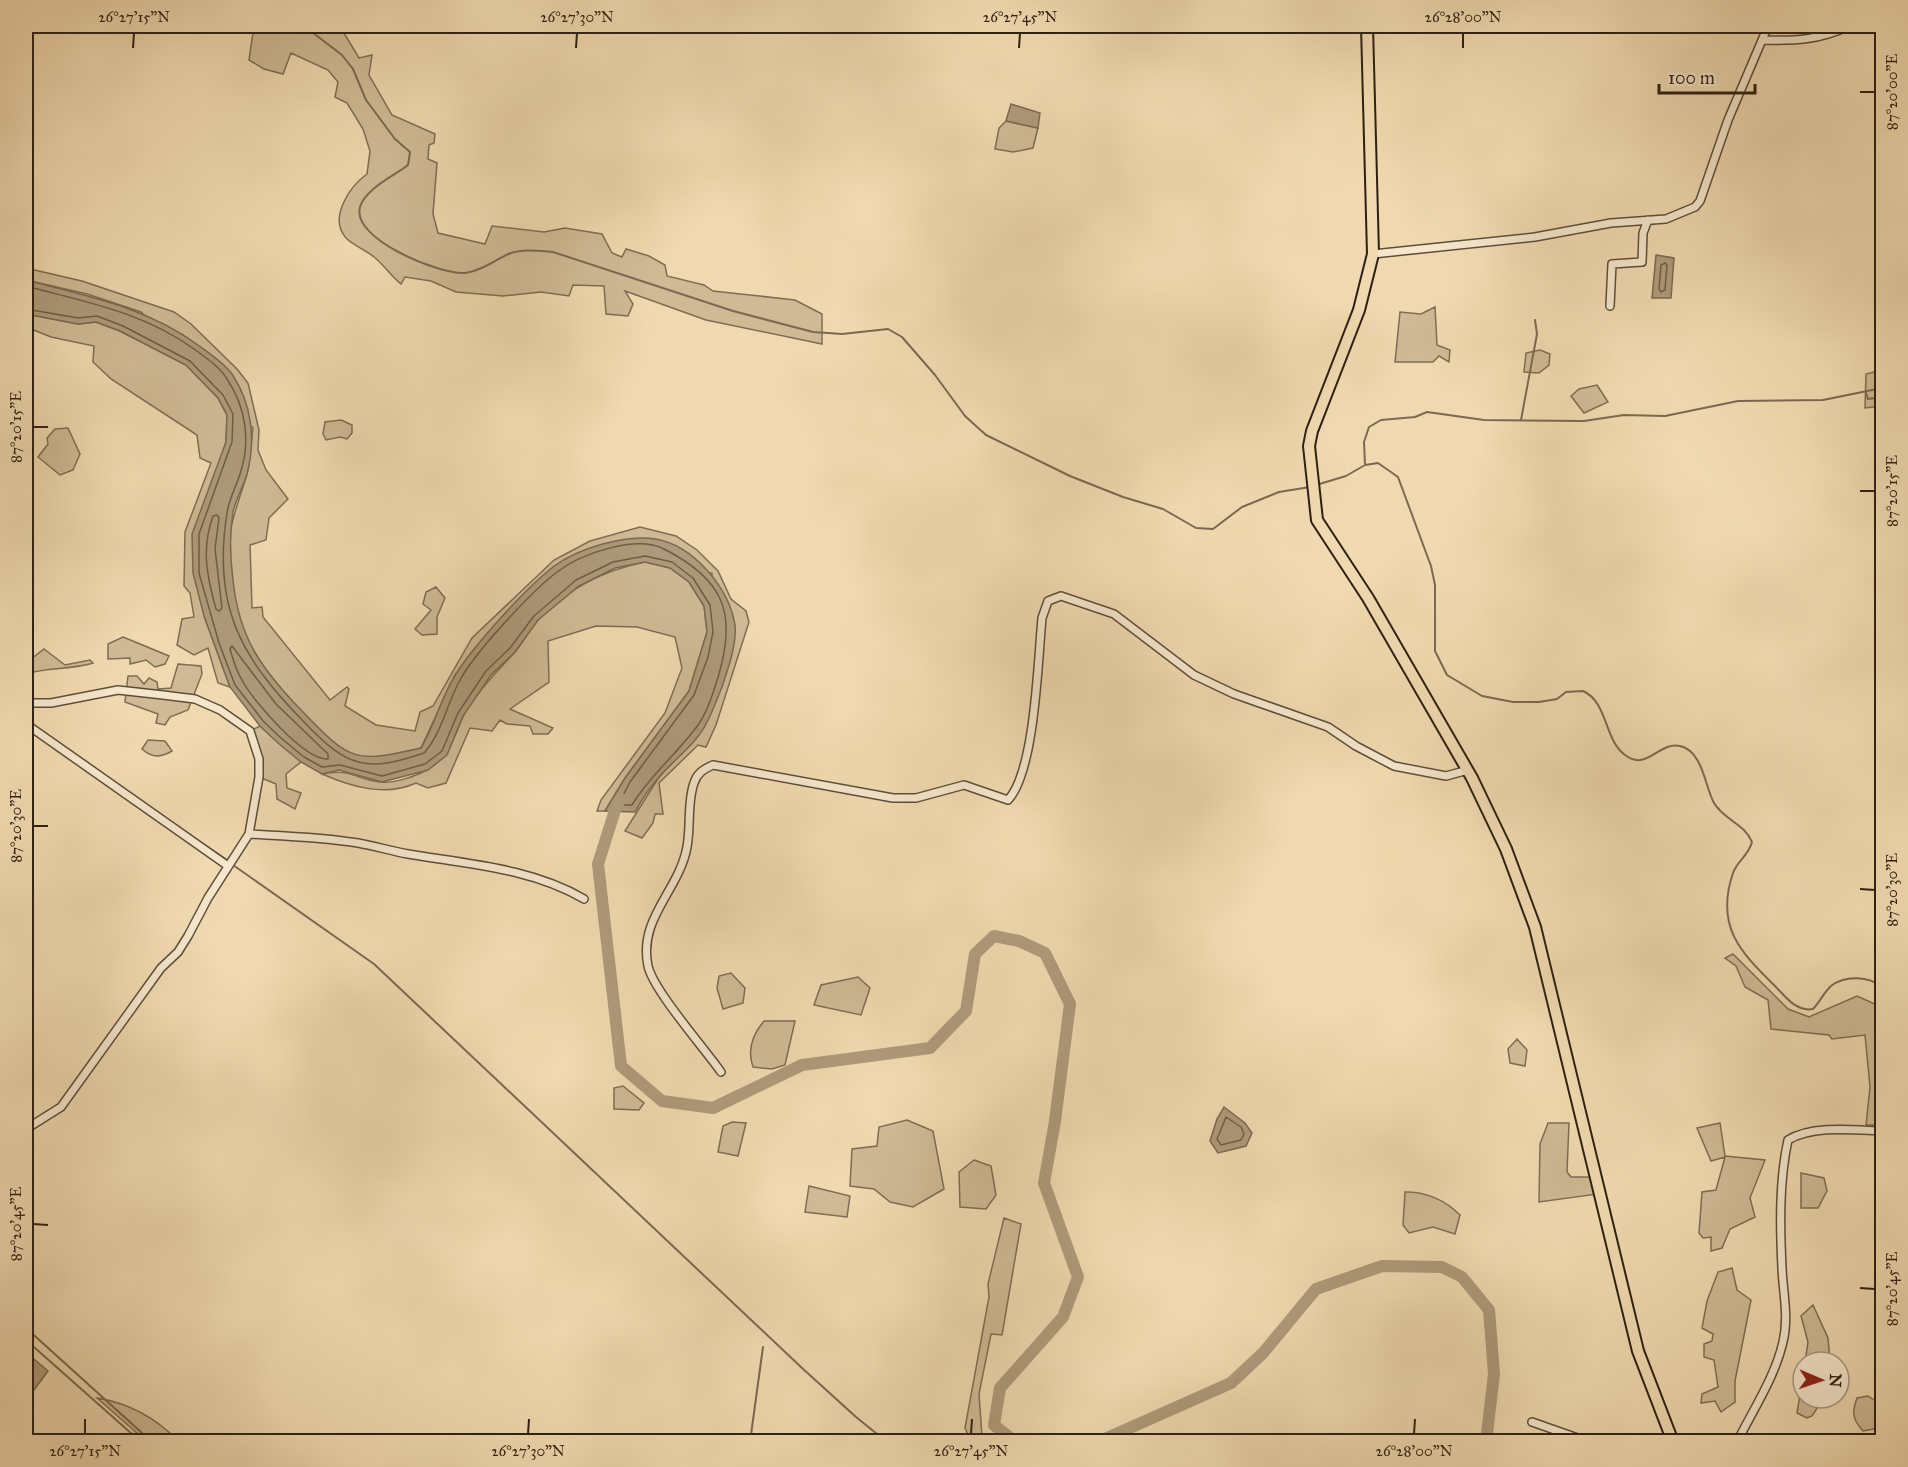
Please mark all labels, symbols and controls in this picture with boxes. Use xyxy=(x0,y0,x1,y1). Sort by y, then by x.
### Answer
text: 26°27'15"N xyxy=(98,8,170,26)
text: 26°27'30"N xyxy=(540,8,614,26)
text: 26°27'45"N xyxy=(983,8,1057,26)
text: 26°28'00"N xyxy=(1425,8,1502,26)
text: 87°20'00"E xyxy=(1883,54,1901,130)
scale bar xyxy=(1659,57,1755,95)
text: 100 m xyxy=(1668,67,1715,89)
text: 87°20'15"E xyxy=(7,391,25,463)
text: 87°20'15"E xyxy=(1883,455,1901,527)
text: 87°20'30"E xyxy=(7,789,25,863)
text: 87°20'30"E xyxy=(1883,853,1901,927)
text: 87°20'45"E xyxy=(7,1187,25,1261)
text: 87°20'45"E xyxy=(1883,1252,1901,1326)
north arrow xyxy=(1791,1350,1851,1410)
text: N xyxy=(1826,1373,1845,1388)
text: 26°27'15"N xyxy=(49,1442,121,1460)
text: 26°27'30"N xyxy=(491,1442,565,1460)
text: 26°27'45"N xyxy=(934,1442,1008,1460)
text: 26°28'00"N xyxy=(1376,1442,1453,1460)

